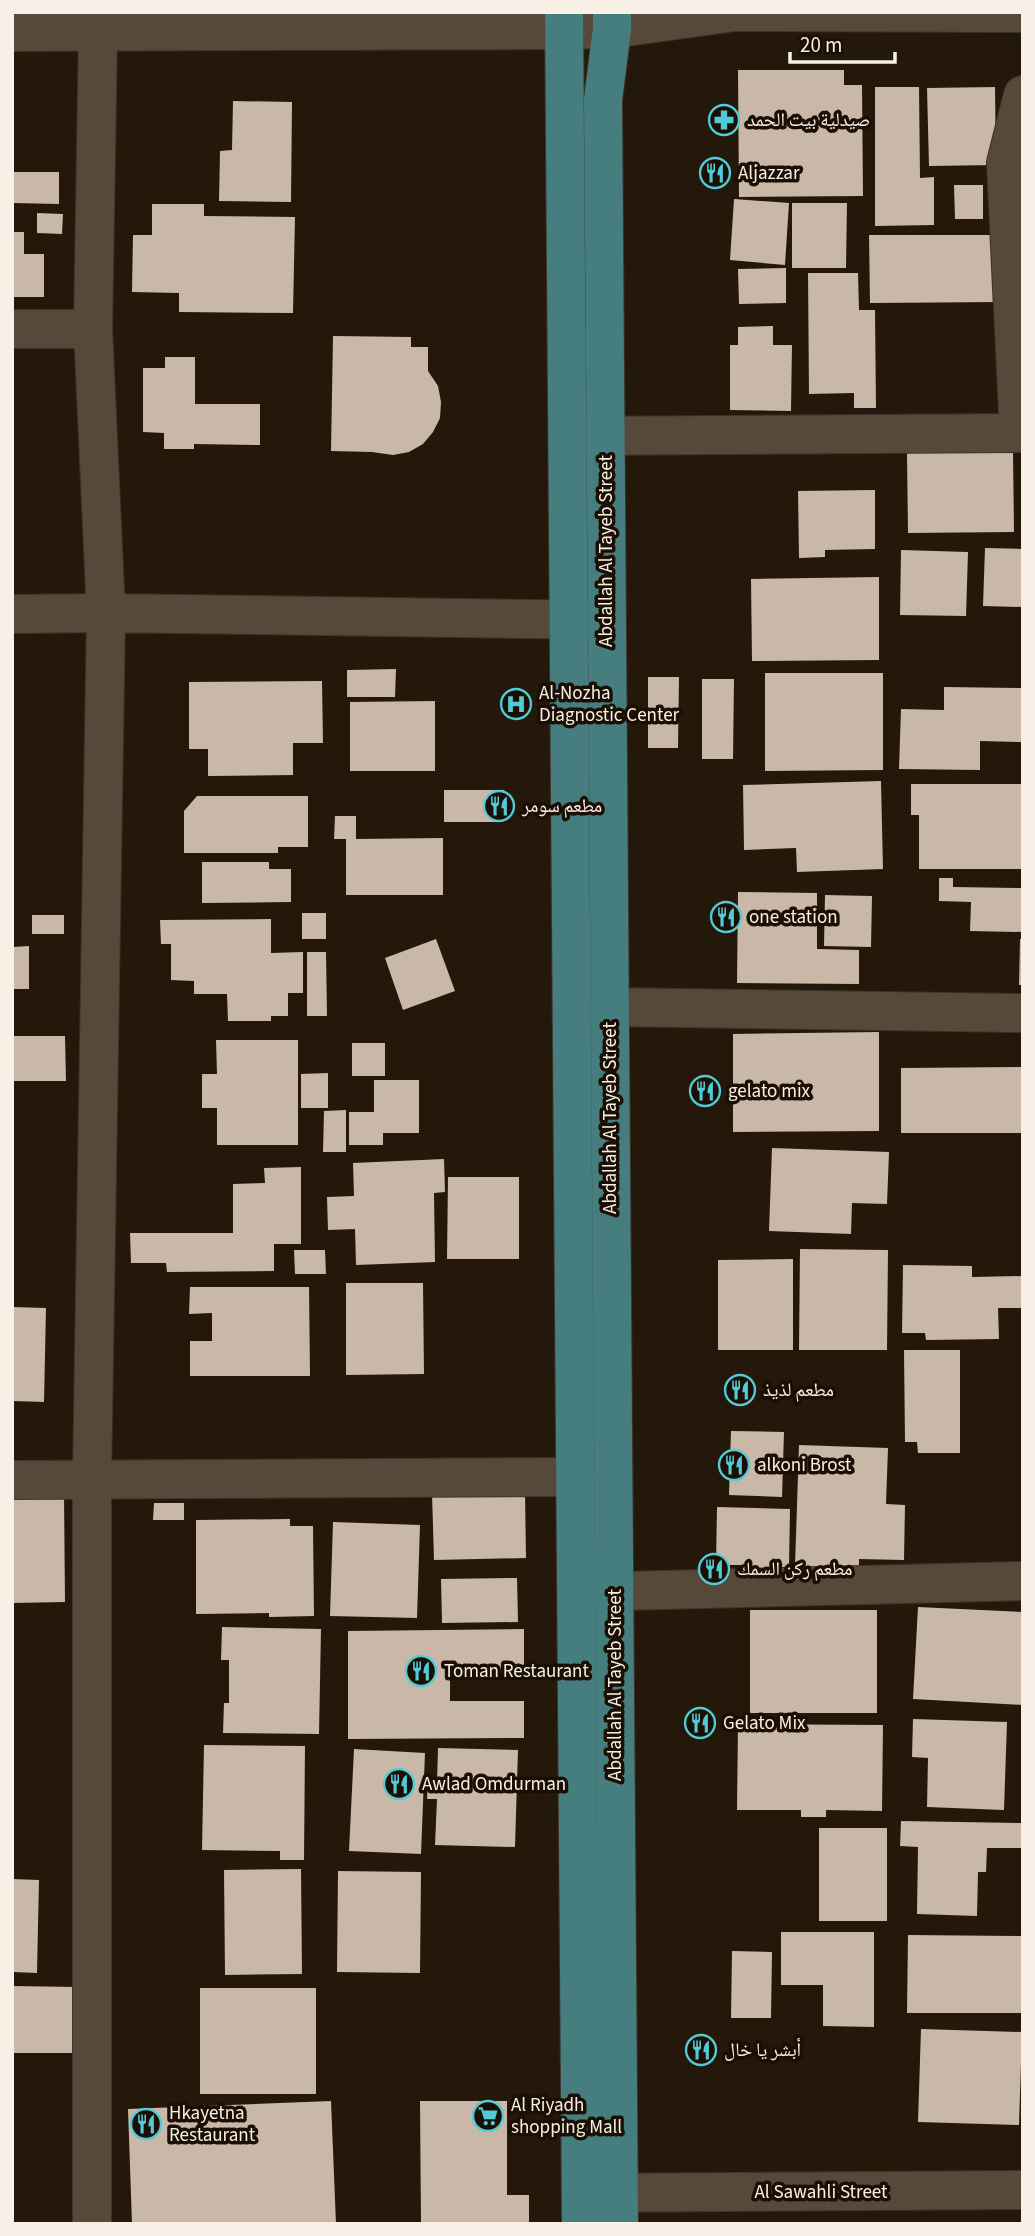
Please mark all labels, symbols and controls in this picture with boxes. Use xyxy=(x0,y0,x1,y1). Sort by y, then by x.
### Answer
scale bar xyxy=(790,21,895,65)
text: 20 m xyxy=(800,30,842,60)
pharmacy icon: صيدلية بيت الحمد xyxy=(707,103,741,137)
place label: صيدلية بيت الحمد xyxy=(747,107,870,134)
restaurant icon: Aljazzar xyxy=(698,156,732,190)
place label: Aljazzar xyxy=(738,160,800,187)
street label: Abdallah Al Tayeb Street xyxy=(593,455,620,647)
place label: Al-Nozha Diagnostic Center xyxy=(539,680,680,729)
hospital icon: Al-Nozha Diagnostic Center xyxy=(499,687,533,721)
restaurant icon: مطعم سومر xyxy=(482,789,516,823)
place label: مطعم سومر xyxy=(521,793,602,820)
restaurant icon: one station xyxy=(709,900,743,934)
place label: one station xyxy=(749,904,838,931)
street label: Abdallah Al Tayeb Street xyxy=(597,1022,624,1214)
restaurant icon: gelato mix xyxy=(688,1074,722,1108)
place label: gelato mix xyxy=(728,1078,811,1105)
restaurant icon: مطعم لذيذ xyxy=(723,1373,757,1407)
place label: مطعم لذيذ xyxy=(763,1377,834,1404)
restaurant icon: alkoni Brost xyxy=(717,1448,751,1482)
place label: alkoni Brost xyxy=(757,1452,852,1479)
restaurant icon: مطعم ركن السمك xyxy=(697,1552,731,1586)
place label: مطعم ركن السمك xyxy=(737,1556,852,1583)
street label: Abdallah Al Tayeb Street xyxy=(602,1589,629,1781)
restaurant icon: Toman Restaurant xyxy=(404,1654,438,1688)
place label: Toman Restaurant xyxy=(444,1658,589,1685)
restaurant icon: Gelato Mix xyxy=(683,1706,717,1740)
place label: Gelato Mix xyxy=(723,1710,806,1737)
restaurant icon: Awlad Omdurman xyxy=(382,1767,416,1801)
place label: Awlad Omdurman xyxy=(422,1771,566,1798)
restaurant icon: أبشر يا خال xyxy=(684,2033,718,2067)
place label: أبشر يا خال xyxy=(724,2037,801,2064)
place label: Al Riyadh shopping Mall xyxy=(511,2092,622,2141)
supermarket icon: Al Riyadh shopping Mall xyxy=(471,2099,505,2133)
place label: Hkayetna Restaurant xyxy=(169,2100,256,2149)
restaurant icon: Hkayetna Restaurant xyxy=(129,2107,163,2141)
street label: Al Sawahli Street xyxy=(755,2179,888,2206)

